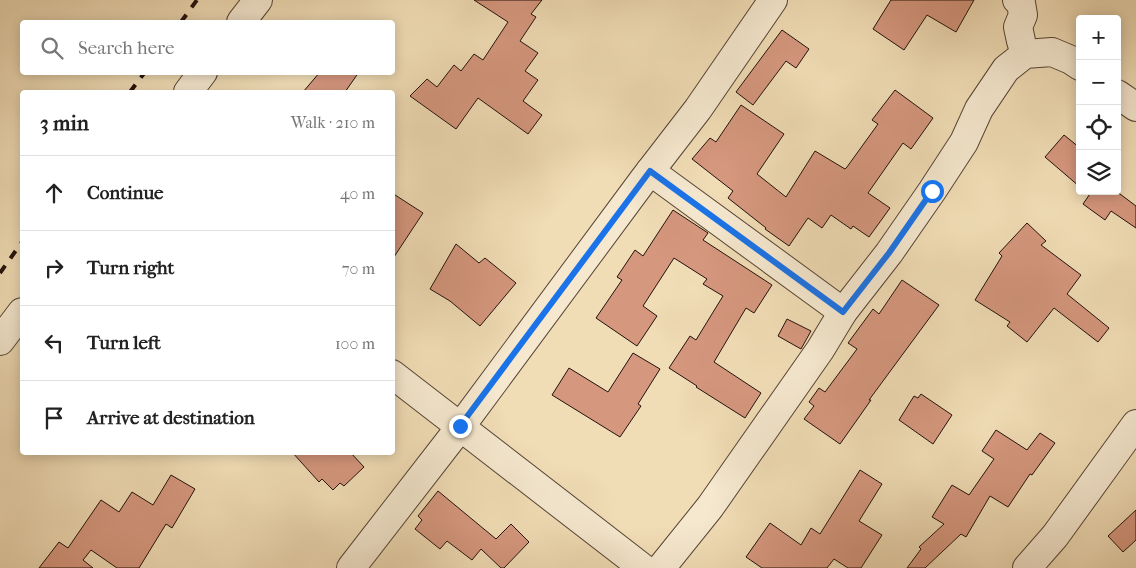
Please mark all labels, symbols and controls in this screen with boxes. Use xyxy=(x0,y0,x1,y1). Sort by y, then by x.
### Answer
map controls xyxy=(1076,15,1121,195)
button: + xyxy=(1076,15,1121,60)
search box xyxy=(20,20,395,75)
icon: search xyxy=(38,34,66,62)
text: Search here xyxy=(78,37,174,59)
button: − xyxy=(1076,60,1121,105)
button: locate xyxy=(1076,105,1121,150)
text: 3 min xyxy=(40,111,89,135)
text: Walk · 210 m xyxy=(291,113,375,132)
button: layers xyxy=(1076,150,1121,195)
icon: ahead xyxy=(40,179,68,207)
route start xyxy=(921,180,944,203)
text: Continue xyxy=(87,182,163,204)
text: 40 m xyxy=(340,184,375,203)
icon: right xyxy=(40,254,68,282)
text: Turn right xyxy=(87,257,174,279)
text: 70 m xyxy=(342,259,375,278)
icon: left xyxy=(40,329,68,357)
text: Turn left xyxy=(87,332,161,354)
text: 100 m xyxy=(335,334,375,353)
icon: arrive xyxy=(40,404,68,432)
text: Arrive at destination xyxy=(87,407,255,429)
route end xyxy=(449,415,472,438)

